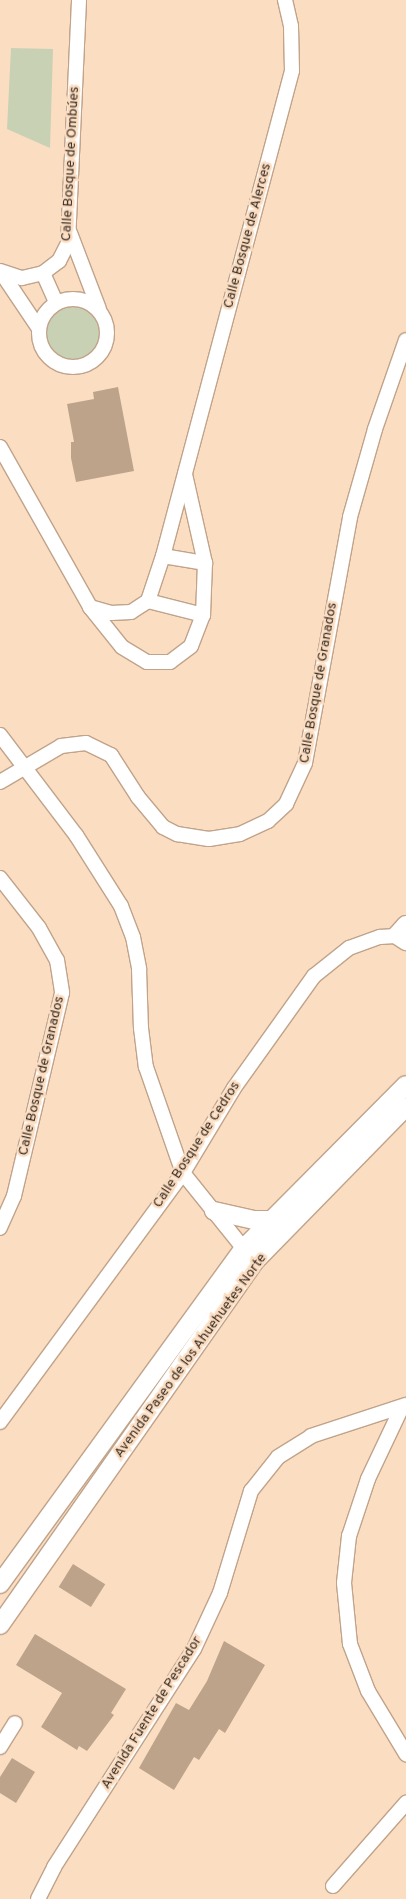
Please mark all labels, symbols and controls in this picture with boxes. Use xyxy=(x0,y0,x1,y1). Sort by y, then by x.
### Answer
street label: Calle Bosque de Ombúes xyxy=(59,86,83,242)
street label: Calle Bosque de Alerces xyxy=(220,161,276,311)
street label: Calle Bosque de Granados xyxy=(297,601,341,765)
street label: Calle Bosque de Granados xyxy=(15,995,69,1157)
street label: Calle Bosque de Cedros xyxy=(150,1079,244,1211)
street label: Avenida Paseo de los Ahuehuetes Norte xyxy=(111,1250,271,1462)
street label: Avenida Fuente de Pescador xyxy=(98,1634,206,1792)

